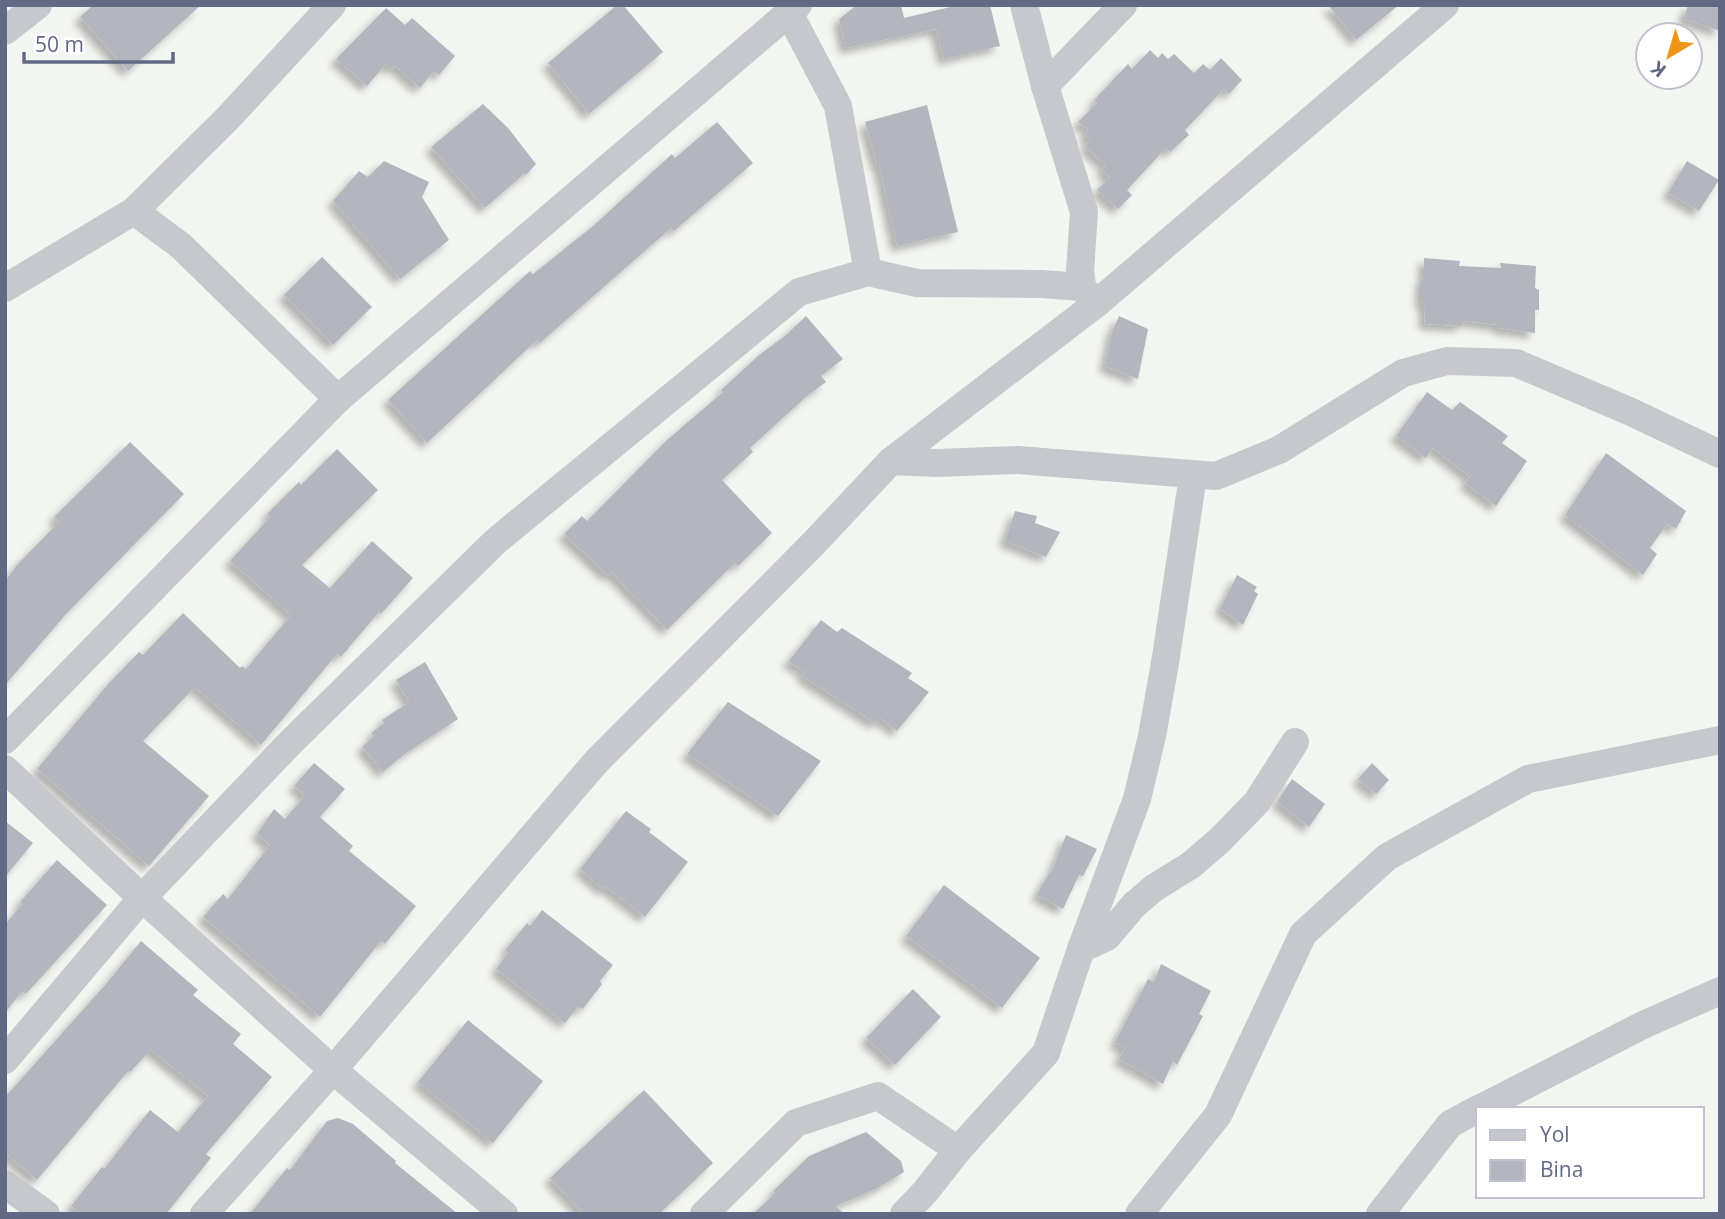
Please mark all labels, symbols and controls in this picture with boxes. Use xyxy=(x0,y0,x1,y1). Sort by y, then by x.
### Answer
scale bar xyxy=(24,21,173,65)
north arrow xyxy=(1634,21,1704,91)
text: 50 m xyxy=(35,30,84,58)
text: K xyxy=(1645,55,1672,84)
legend xyxy=(1476,1107,1704,1198)
text: Yol xyxy=(1540,1120,1570,1148)
text: Bina xyxy=(1540,1155,1583,1183)

